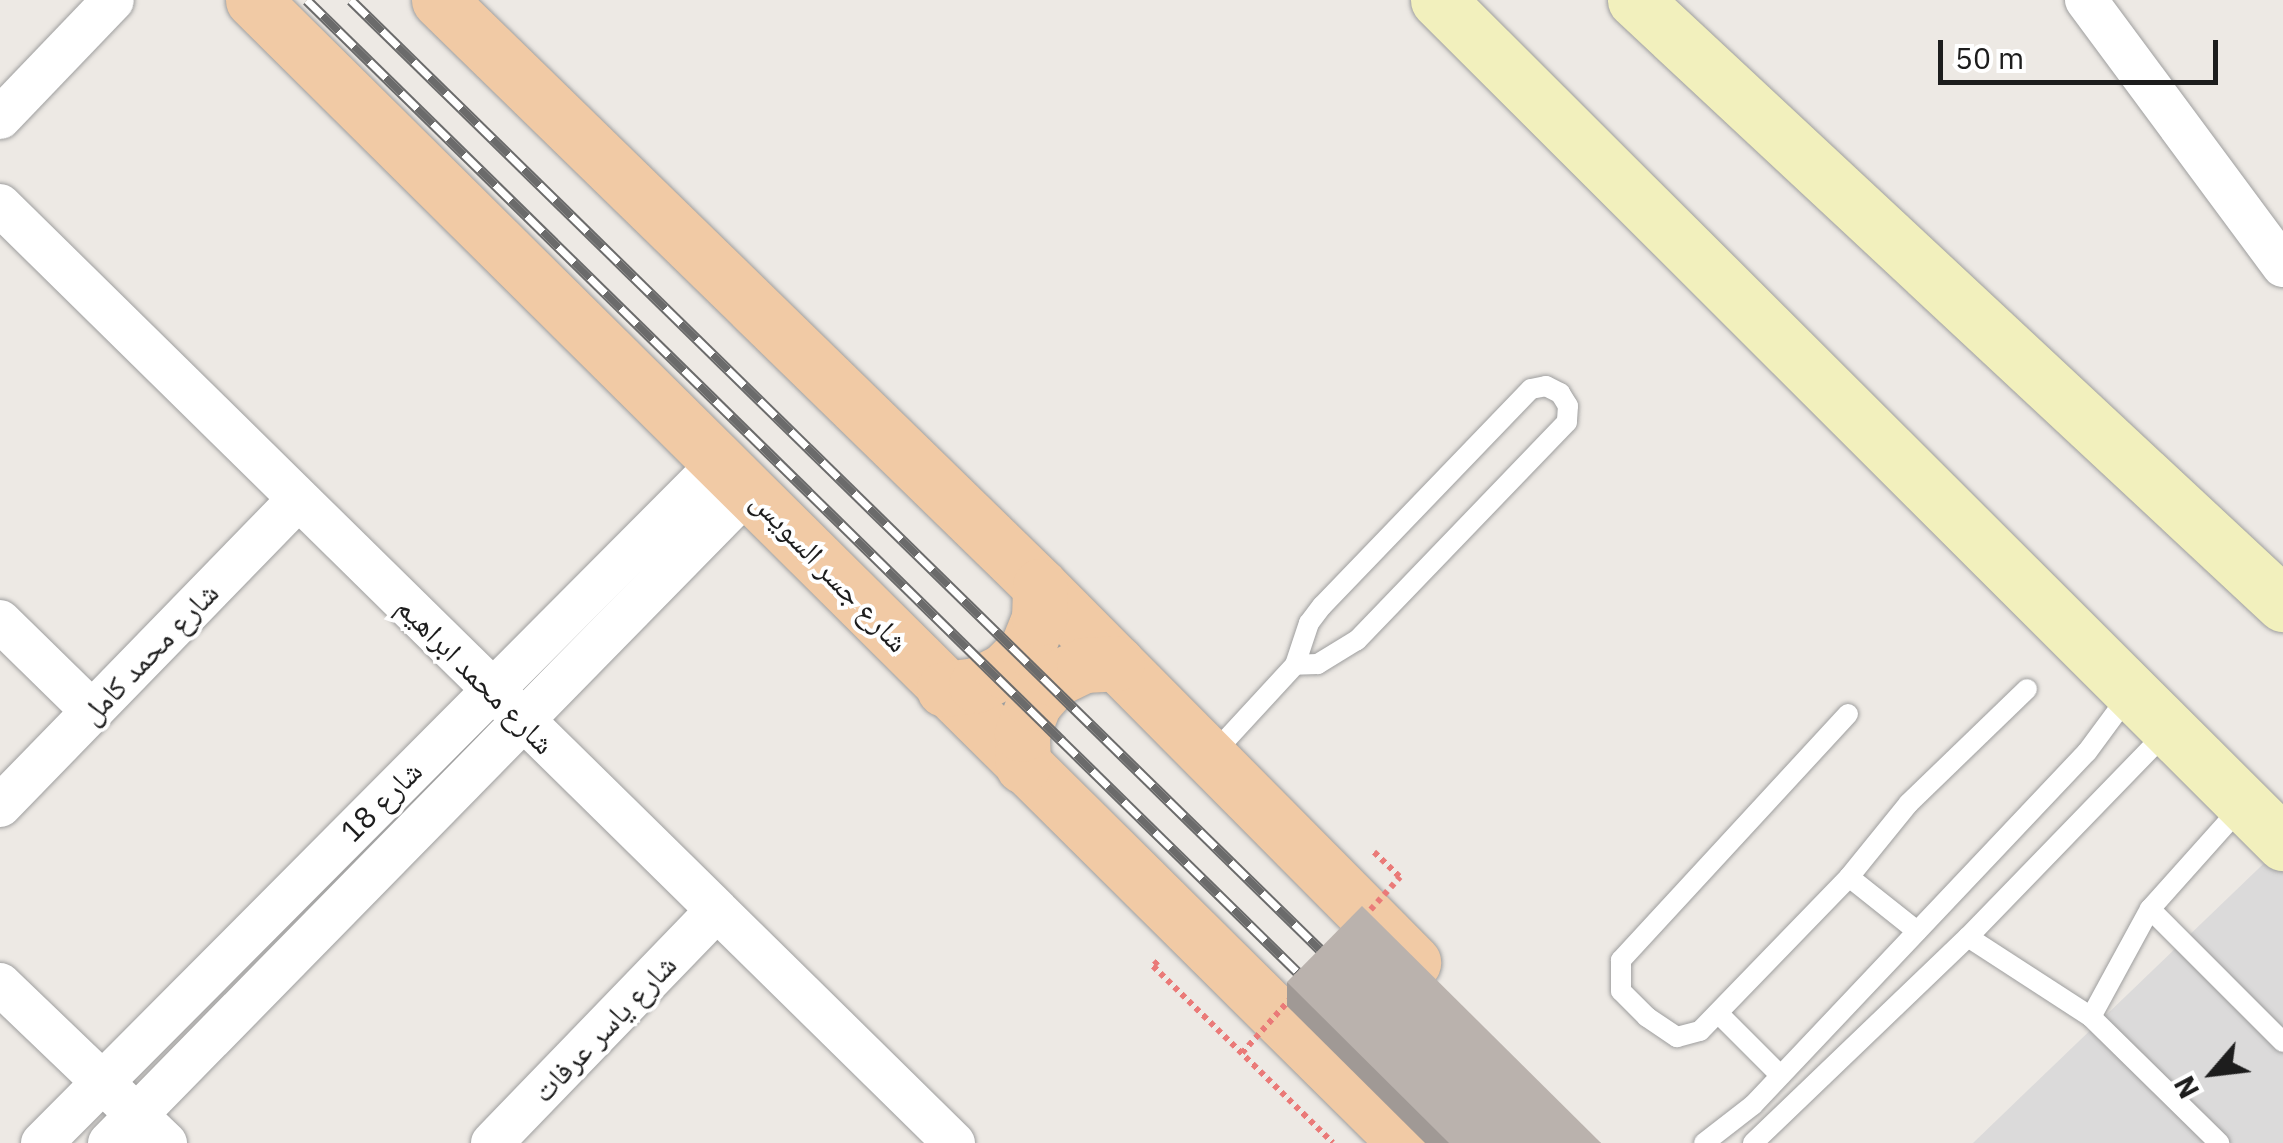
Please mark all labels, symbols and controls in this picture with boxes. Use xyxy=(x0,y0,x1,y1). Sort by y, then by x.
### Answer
scale bar xyxy=(1943,20,2223,82)
text: 50 m xyxy=(1955,38,2024,77)
street label: شارع جسر السويس xyxy=(744,483,916,659)
street label: شارع محمد كامل xyxy=(73,575,225,731)
street label: شارع محمد ابراهيم xyxy=(390,589,562,761)
street label: شارع 18 xyxy=(333,753,429,849)
street label: شارع ياسر عرفات xyxy=(525,947,683,1109)
north arrow xyxy=(2163,1023,2263,1123)
text: N xyxy=(2165,1070,2207,1105)

